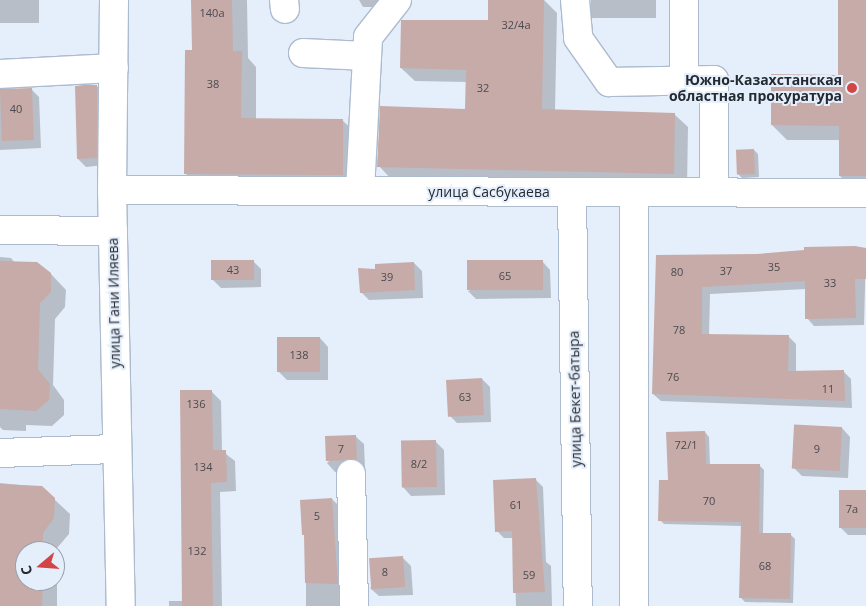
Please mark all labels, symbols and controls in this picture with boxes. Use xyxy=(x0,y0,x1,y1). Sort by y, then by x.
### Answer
house number: 140а xyxy=(200,6,224,20)
house number: 32/4а xyxy=(501,18,531,32)
place label: Южно-Казахстанская областная прокуратура xyxy=(669,72,842,104)
house number: 38 xyxy=(207,77,219,91)
house number: 32 xyxy=(477,81,489,95)
marker: Южно-Казахстанская областная прокуратура xyxy=(846,82,858,94)
house number: 40 xyxy=(10,102,22,116)
street label: улица Сасбукаева xyxy=(428,184,550,200)
street label: улица Гани Иляева xyxy=(104,238,124,368)
house number: 35 xyxy=(768,260,780,274)
house number: 43 xyxy=(227,263,239,277)
house number: 37 xyxy=(720,264,732,278)
house number: 80 xyxy=(671,265,683,279)
house number: 65 xyxy=(499,269,511,283)
house number: 39 xyxy=(381,270,393,284)
house number: 33 xyxy=(824,276,836,290)
house number: 78 xyxy=(673,323,685,337)
street label: улица Бекет-батыра xyxy=(565,331,585,467)
house number: 138 xyxy=(290,348,308,362)
house number: 76 xyxy=(667,370,679,384)
house number: 11 xyxy=(822,382,834,396)
house number: 63 xyxy=(459,390,471,404)
house number: 136 xyxy=(187,397,205,411)
house number: 72/1 xyxy=(675,438,697,452)
house number: 7 xyxy=(338,442,344,456)
house number: 9 xyxy=(814,442,820,456)
house number: 8/2 xyxy=(411,457,427,471)
house number: 134 xyxy=(194,460,212,474)
house number: 70 xyxy=(703,494,715,508)
house number: 61 xyxy=(510,498,522,512)
house number: 7а xyxy=(846,502,858,516)
house number: 5 xyxy=(314,509,320,523)
north arrow xyxy=(15,541,65,591)
house number: 132 xyxy=(188,544,206,558)
house number: 68 xyxy=(759,559,771,573)
text: С xyxy=(16,563,37,578)
house number: 8 xyxy=(382,565,388,579)
house number: 59 xyxy=(523,568,535,582)

